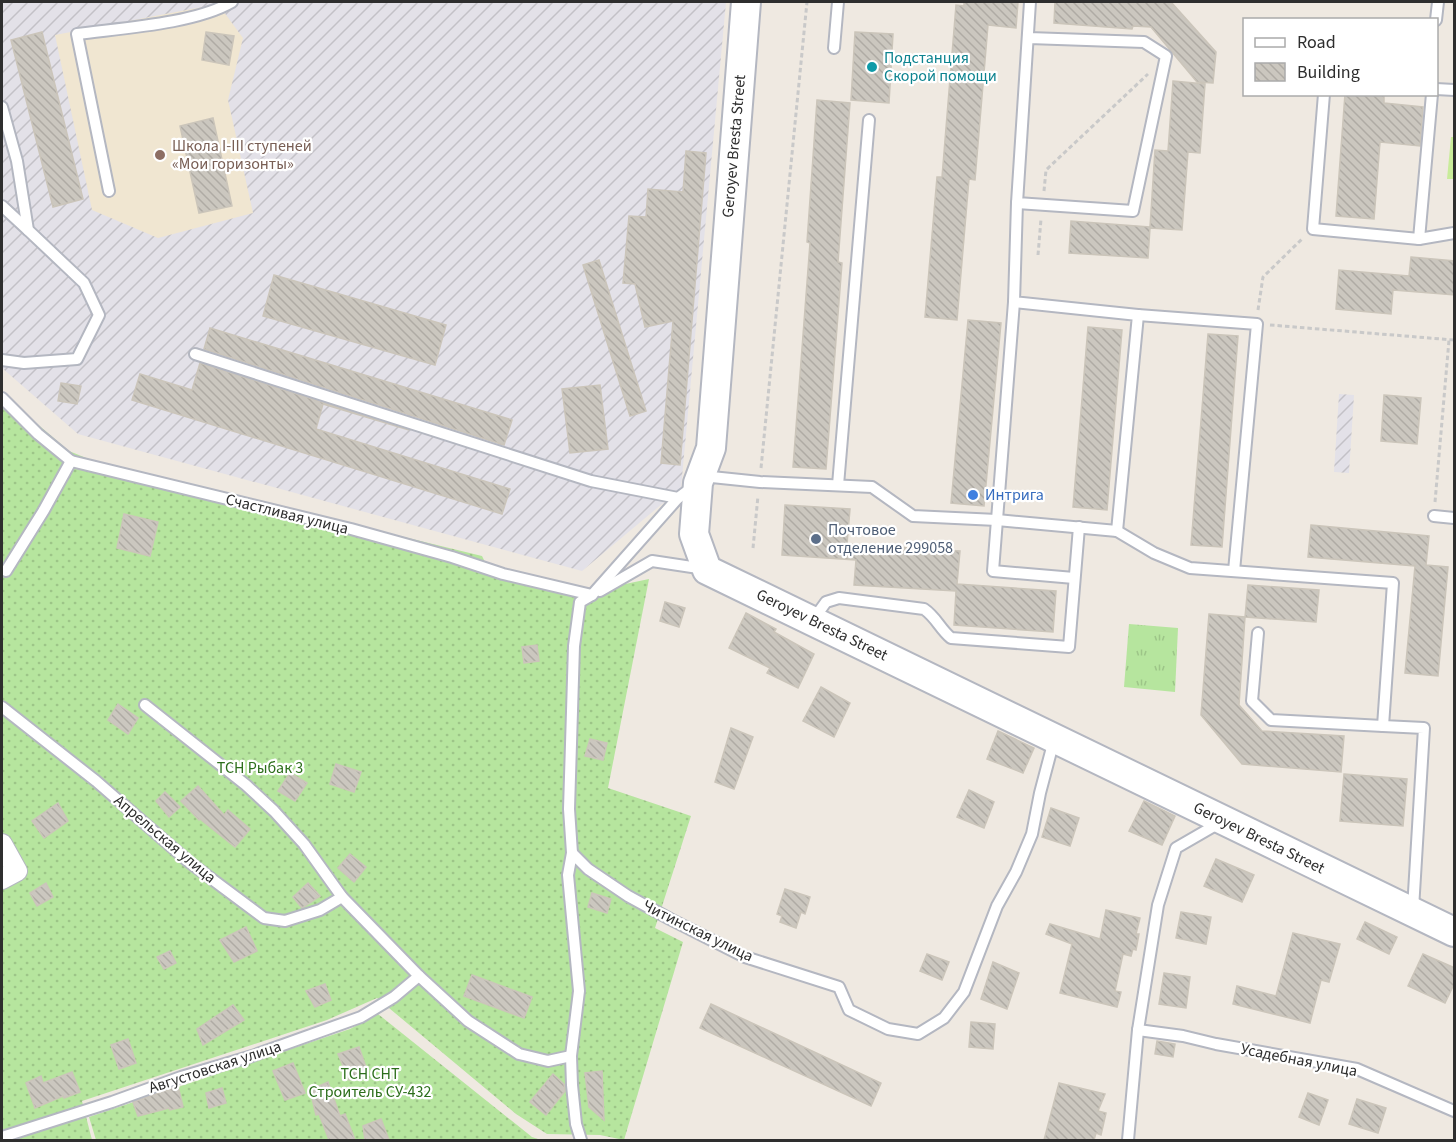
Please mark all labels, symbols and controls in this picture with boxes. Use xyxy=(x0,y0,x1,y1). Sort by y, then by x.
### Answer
legend xyxy=(1243,18,1438,96)
text: Road xyxy=(1297,30,1336,55)
place label: Подстанция Скорой помощи xyxy=(884,47,997,87)
marker: Подстанция Скорой помощи xyxy=(865,60,879,74)
text: Building xyxy=(1297,60,1360,85)
street label: Geroyev Bresta Street xyxy=(717,73,751,218)
place label: Школа I-III ступеней «Мои горизонты» xyxy=(172,135,312,175)
marker: Школа I-III ступеней «Мои горизонты» xyxy=(153,148,167,162)
place label: Интрига xyxy=(985,484,1044,506)
street label: Счастливая улица xyxy=(223,488,351,540)
marker: Интрига xyxy=(966,488,980,502)
place label: Почтовое отделение 299058 xyxy=(828,519,953,559)
marker: Почтовое отделение 299058 xyxy=(809,532,823,546)
street label: Geroyev Bresta Street xyxy=(753,584,892,667)
park label: ТСН Рыбак 3 xyxy=(217,757,303,779)
street label: Апрельская улица xyxy=(109,790,221,888)
street label: Geroyev Bresta Street xyxy=(1190,797,1329,880)
street label: Читинская улица xyxy=(639,895,757,967)
street label: Августовская улица xyxy=(146,1035,284,1099)
street label: Усадебная улица xyxy=(1239,1038,1359,1082)
park label: ТСН СНТ Строитель СУ-432 xyxy=(309,1063,431,1103)

